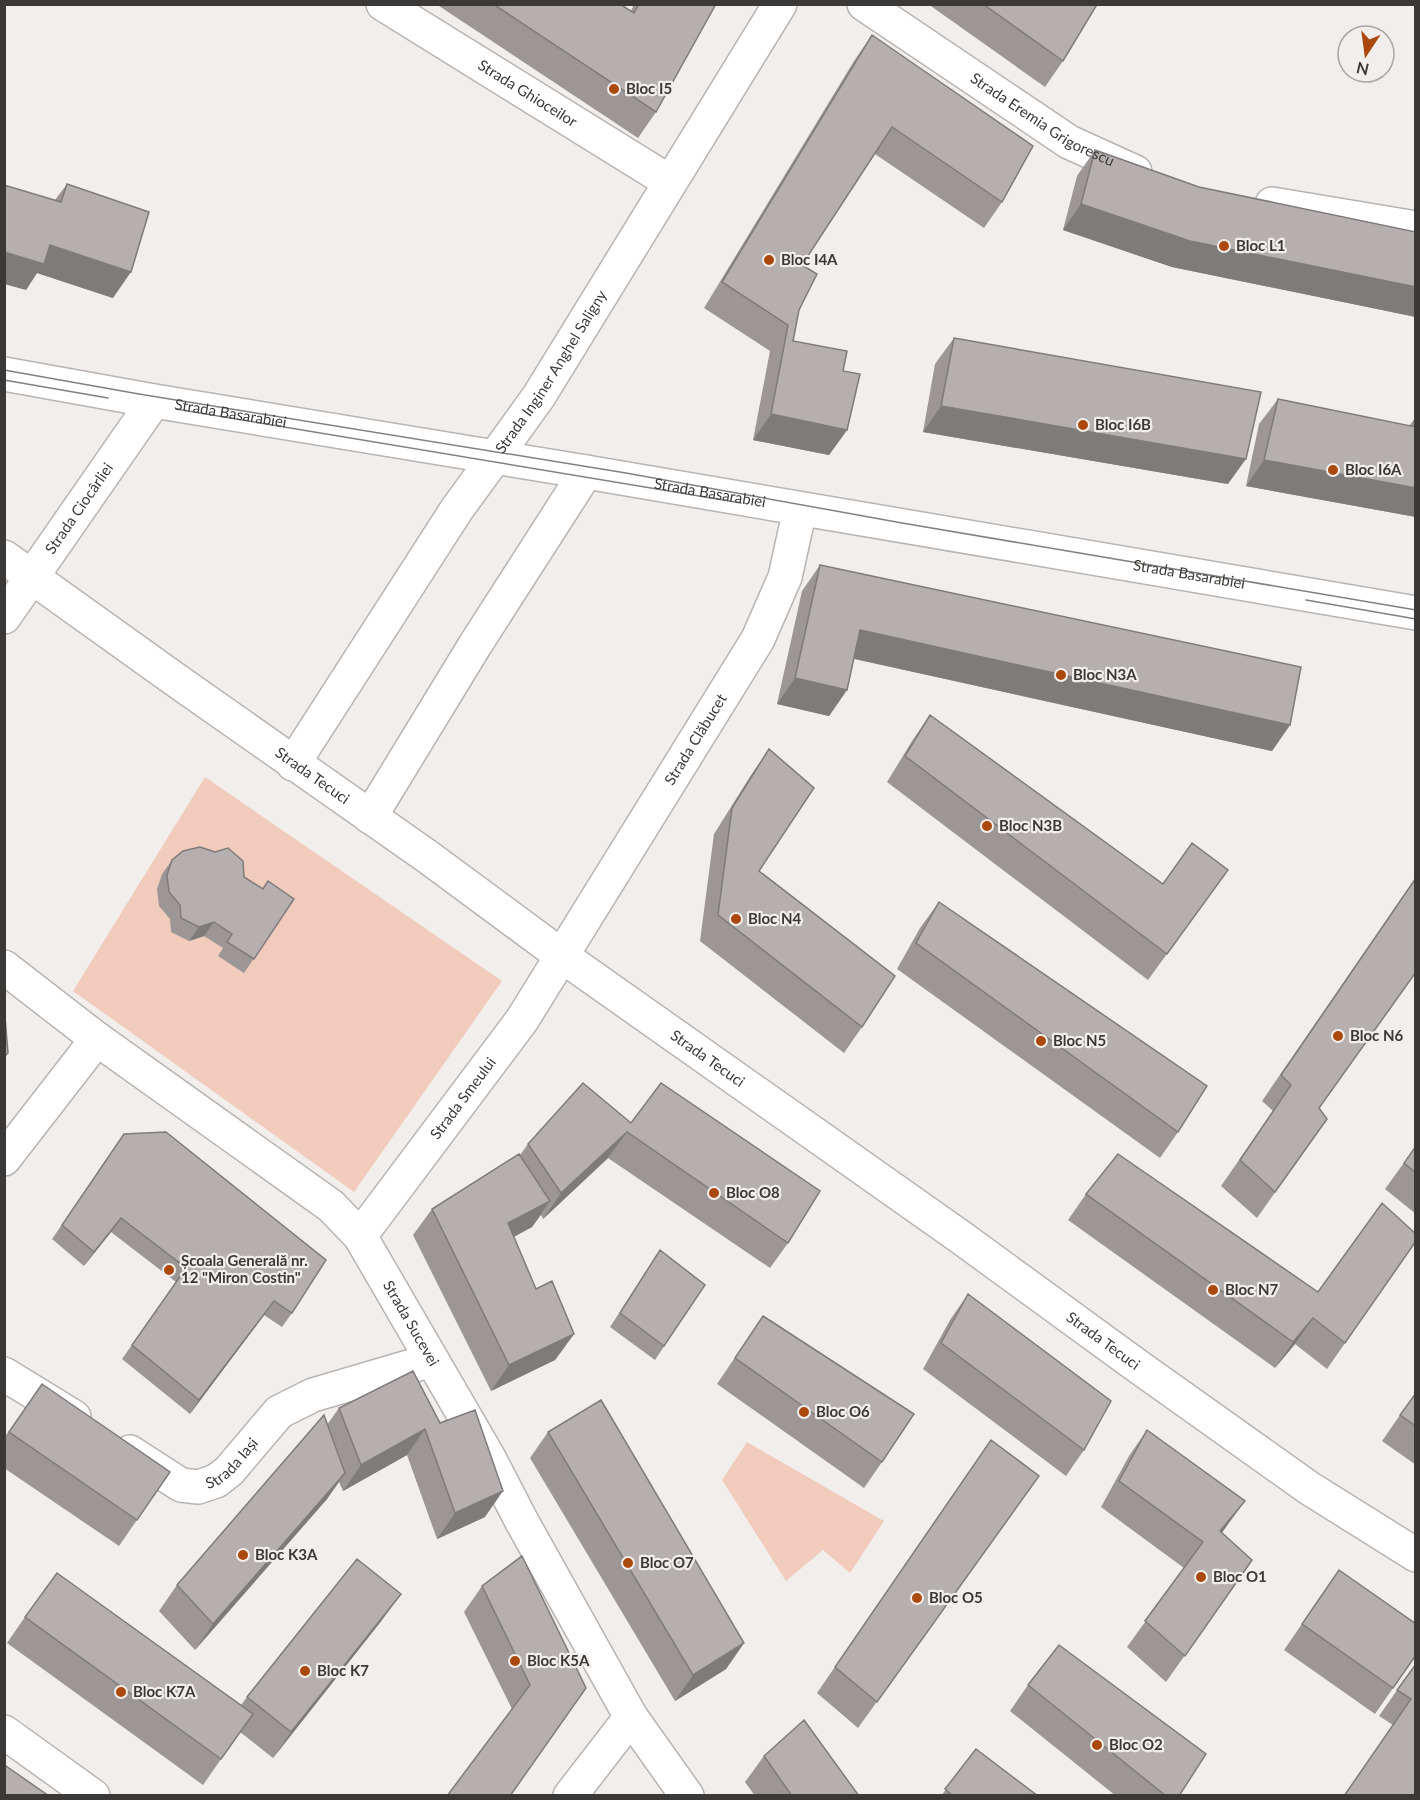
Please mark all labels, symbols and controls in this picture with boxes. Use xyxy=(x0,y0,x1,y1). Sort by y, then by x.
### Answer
north arrow xyxy=(1336,24,1396,84)
street label: Strada Ghioceilor xyxy=(475,55,581,131)
text: N xyxy=(1354,58,1371,80)
street label: Strada Eremia Grigorescu xyxy=(967,68,1118,169)
place label: Bloc I5 xyxy=(626,79,672,97)
marker: Bloc I5 xyxy=(607,82,621,96)
place label: Bloc L1 xyxy=(1236,236,1285,254)
marker: Bloc L1 xyxy=(1217,239,1231,253)
place label: Bloc I4A xyxy=(781,250,838,268)
marker: Bloc I4A xyxy=(762,253,776,267)
street label: Strada Inginer Anghel Saligny xyxy=(491,286,610,456)
street label: Strada Basarabiei xyxy=(173,395,288,431)
place label: Bloc I6B xyxy=(1095,415,1151,433)
marker: Bloc I6B xyxy=(1076,418,1090,432)
street label: Strada Ciocârliei xyxy=(41,459,116,557)
place label: Bloc I6A xyxy=(1345,460,1402,478)
marker: Bloc I6A xyxy=(1326,463,1340,477)
street label: Strada Basarabiei xyxy=(653,474,767,510)
street label: Strada Basarabiei xyxy=(1132,555,1247,592)
place label: Bloc N3A xyxy=(1073,665,1137,683)
marker: Bloc N3A xyxy=(1054,668,1068,682)
street label: Strada Clăbucet xyxy=(660,690,730,788)
street label: Strada Tecuci xyxy=(272,743,353,807)
place label: Bloc N3B xyxy=(999,816,1062,834)
marker: Bloc N3B xyxy=(980,819,994,833)
place label: Bloc N4 xyxy=(748,909,802,927)
marker: Bloc N4 xyxy=(729,912,743,926)
street label: Strada Tecuci xyxy=(667,1025,749,1090)
place label: Bloc N6 xyxy=(1350,1026,1404,1044)
marker: Bloc N6 xyxy=(1331,1029,1345,1043)
place label: Bloc N5 xyxy=(1053,1031,1106,1049)
marker: Bloc N5 xyxy=(1034,1034,1048,1048)
street label: Strada Smeului xyxy=(426,1053,499,1142)
place label: Bloc O8 xyxy=(726,1183,780,1201)
marker: Bloc O8 xyxy=(707,1186,721,1200)
place label: Școala Generală nr. 12 "Miron Costin" xyxy=(181,1251,308,1286)
marker: Școala Generală nr. 12 "Miron Costin" xyxy=(162,1263,176,1277)
street label: Strada Sucevei xyxy=(380,1277,444,1369)
place label: Bloc N7 xyxy=(1225,1280,1279,1298)
marker: Bloc N7 xyxy=(1206,1283,1220,1297)
street label: Strada Tecuci xyxy=(1063,1307,1144,1373)
place label: Bloc O6 xyxy=(816,1402,870,1420)
marker: Bloc O6 xyxy=(797,1405,811,1419)
street label: Strada Iași xyxy=(203,1434,261,1492)
place label: Bloc K3A xyxy=(255,1545,318,1563)
marker: Bloc K3A xyxy=(236,1548,250,1562)
place label: Bloc O7 xyxy=(640,1553,694,1571)
marker: Bloc O7 xyxy=(621,1556,635,1570)
place label: Bloc O1 xyxy=(1213,1567,1267,1585)
marker: Bloc O1 xyxy=(1194,1570,1208,1584)
place label: Bloc O5 xyxy=(929,1588,983,1606)
marker: Bloc O5 xyxy=(910,1591,924,1605)
place label: Bloc K5A xyxy=(527,1651,590,1669)
marker: Bloc K5A xyxy=(508,1654,522,1668)
place label: Bloc K7 xyxy=(317,1661,369,1679)
marker: Bloc K7 xyxy=(298,1664,312,1678)
place label: Bloc K7A xyxy=(133,1682,196,1700)
marker: Bloc K7A xyxy=(114,1685,128,1699)
place label: Bloc O2 xyxy=(1109,1735,1163,1753)
marker: Bloc O2 xyxy=(1090,1738,1104,1752)

